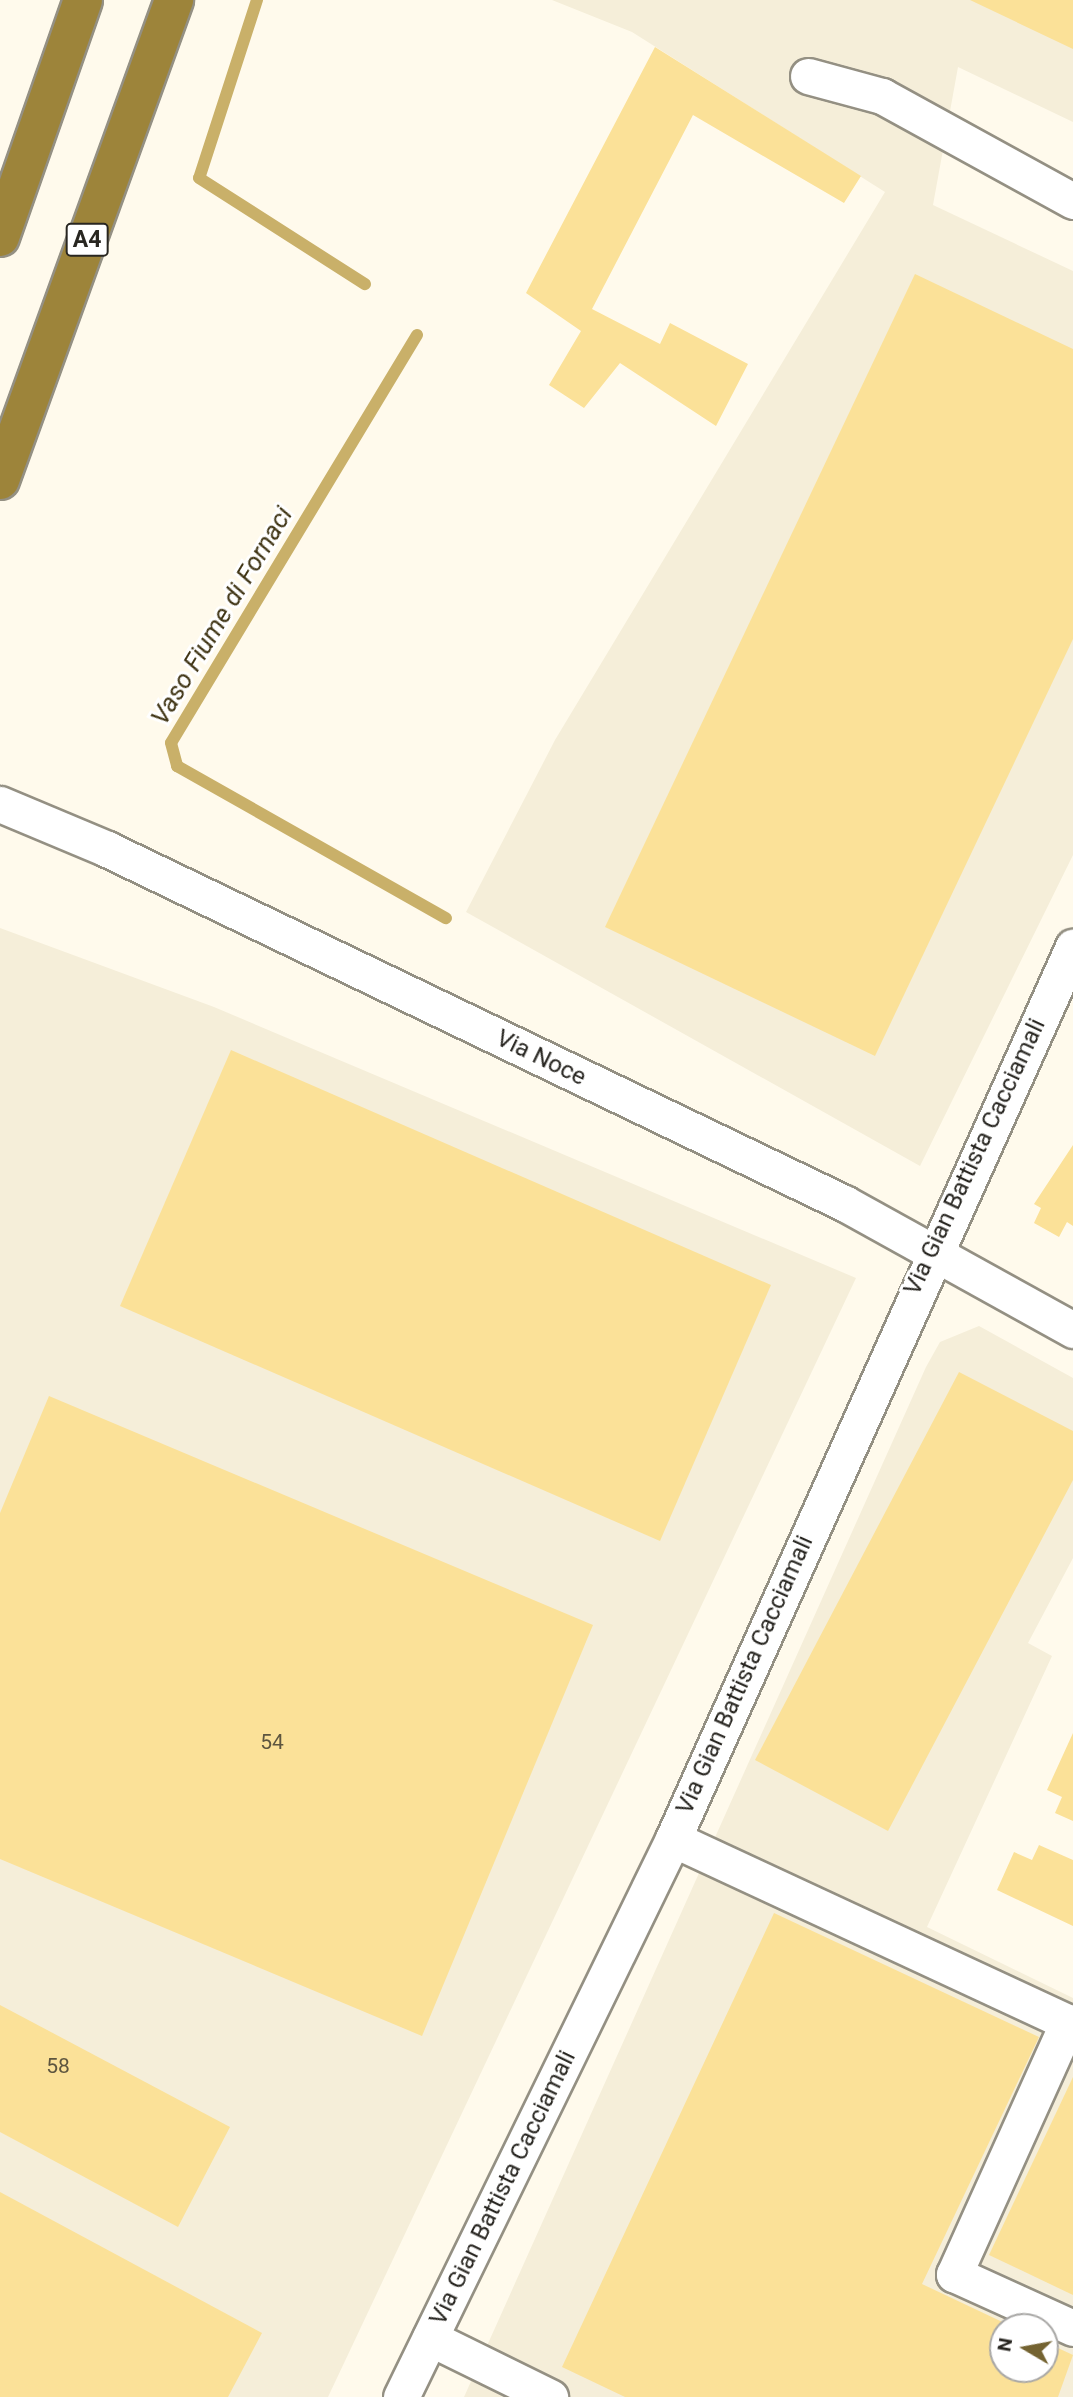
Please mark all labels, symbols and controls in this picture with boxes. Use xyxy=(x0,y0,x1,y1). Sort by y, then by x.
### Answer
road number: A4 xyxy=(64,220,110,260)
water label: Vaso Fiume di Fornaci xyxy=(144,501,300,731)
street label: Via Gian Battista Cacciamali xyxy=(898,1014,1052,1300)
street label: Via Noce xyxy=(491,1024,591,1092)
street label: Via Gian Battista Cacciamali xyxy=(670,1531,820,1819)
house number: 54 xyxy=(260,1729,284,1755)
street label: Via Gian Battista Cacciamali xyxy=(424,2046,582,2330)
house number: 58 xyxy=(46,2053,70,2079)
north arrow xyxy=(989,2313,1059,2383)
text: N xyxy=(992,2336,1017,2353)

